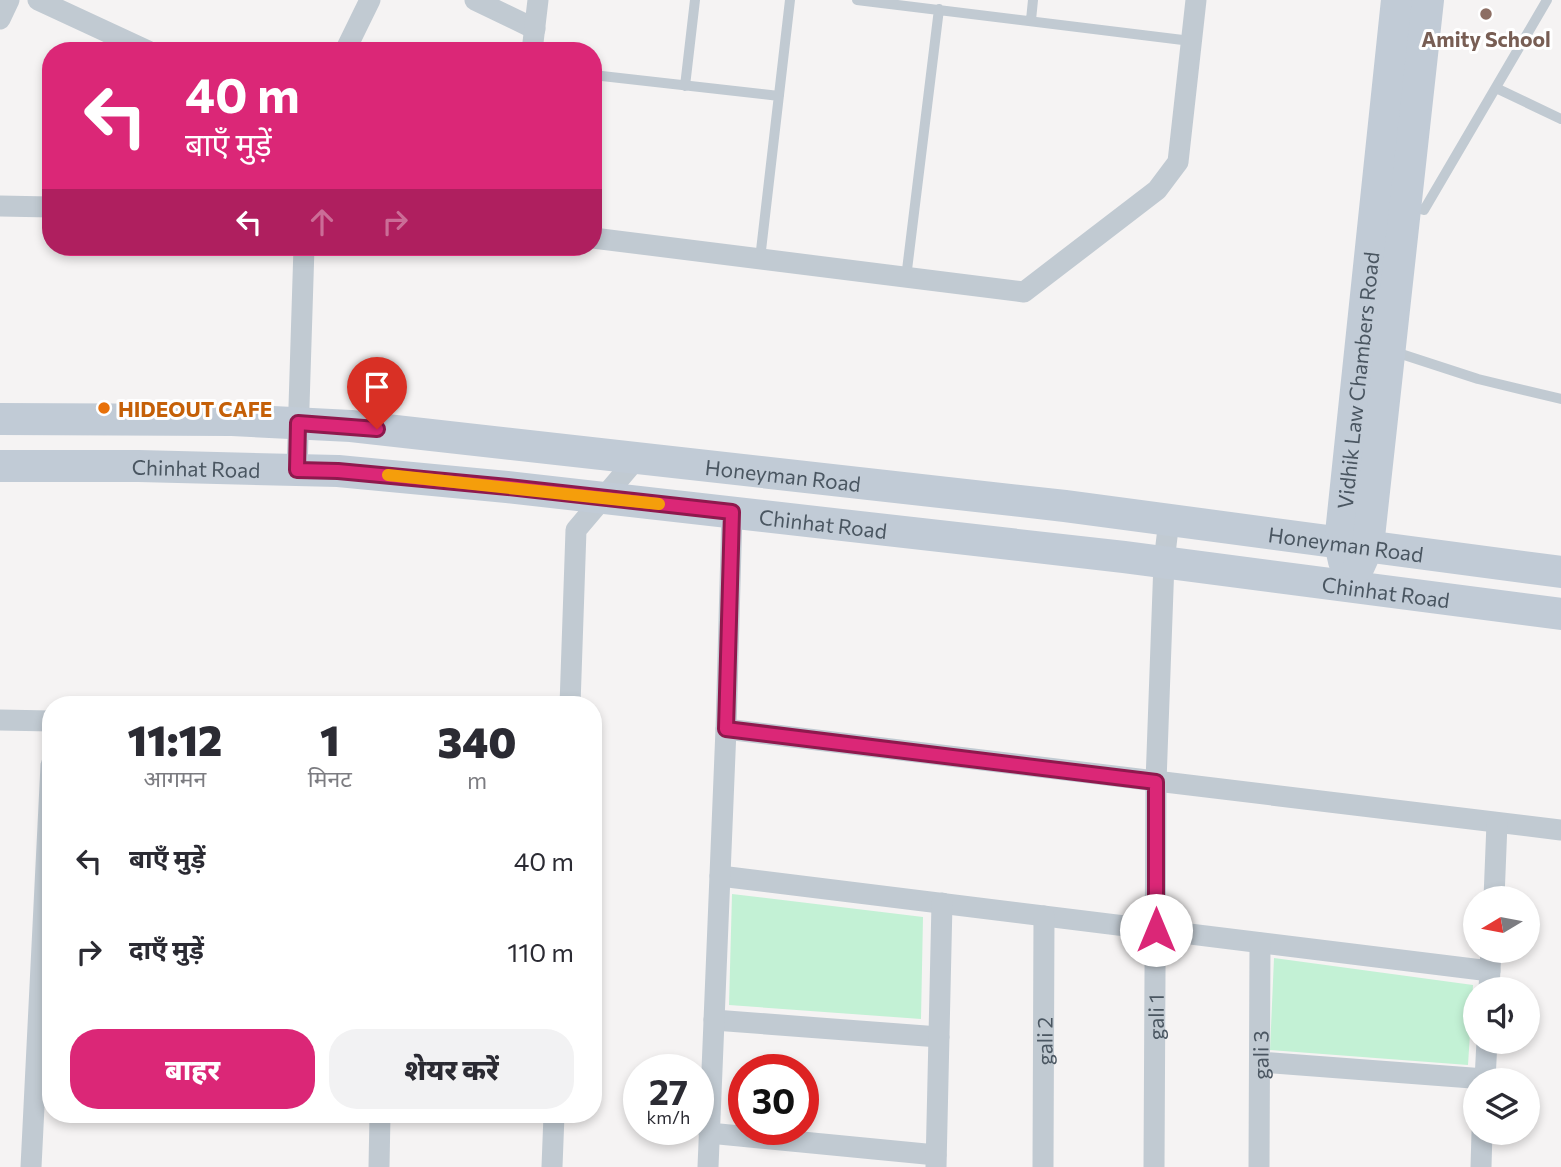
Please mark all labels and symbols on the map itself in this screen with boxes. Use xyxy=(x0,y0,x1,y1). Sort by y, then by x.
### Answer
marker: Amity School xyxy=(1478,6,1494,22)
place label: Amity School xyxy=(1421,26,1551,51)
street label: Vidhik Law Chambers Road xyxy=(1331,251,1383,510)
pin xyxy=(347,357,407,429)
place label: HIDEOUT CAFE xyxy=(118,396,272,421)
marker: HIDEOUT CAFE xyxy=(96,400,112,416)
street label: Honeyman Road xyxy=(704,453,862,496)
street label: Chinhat Road xyxy=(132,454,261,482)
street label: Chinhat Road xyxy=(758,503,888,543)
street label: Honeyman Road xyxy=(1267,521,1425,566)
street label: Chinhat Road xyxy=(1321,570,1451,612)
north arrow xyxy=(1463,886,1540,962)
position arrow xyxy=(1119,893,1193,967)
street label: gali 1 xyxy=(1142,994,1167,1040)
street label: gali 2 xyxy=(1031,1017,1056,1065)
street label: gali 3 xyxy=(1247,1030,1272,1080)
speed limit sign: 30 xyxy=(728,1054,819,1145)

